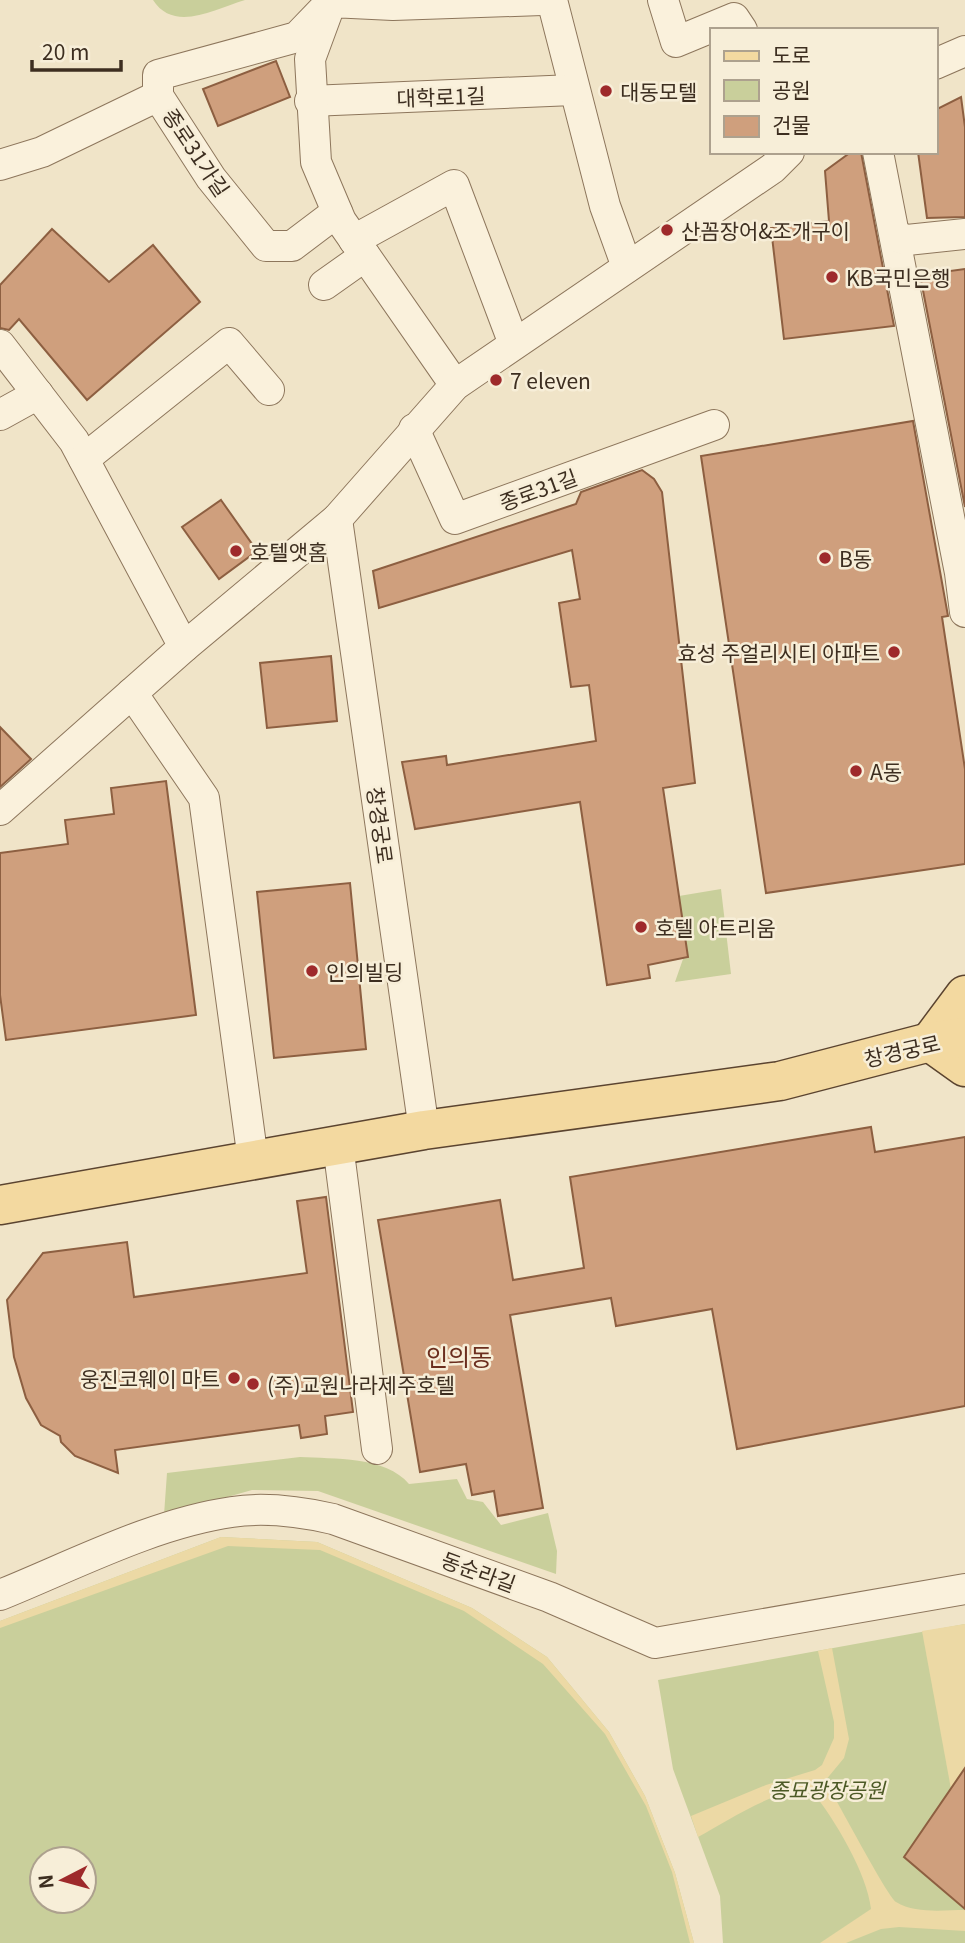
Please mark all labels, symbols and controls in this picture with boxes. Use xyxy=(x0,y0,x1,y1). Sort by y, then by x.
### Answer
scale bar xyxy=(32,28,121,72)
legend xyxy=(710,28,937,154)
text: 20 m xyxy=(42,36,89,66)
text: 도로 xyxy=(772,39,811,69)
text: 공원 xyxy=(772,74,811,104)
place label: 대동모텔 xyxy=(620,76,697,106)
street label: 대학로1길 xyxy=(396,79,486,113)
marker: 대동모텔 xyxy=(598,83,614,99)
street label: 종로31가길 xyxy=(156,102,238,202)
text: 건물 xyxy=(772,109,811,139)
place label: 산꼼장어&조개구이 xyxy=(681,215,850,245)
marker: 산꼼장어&조개구이 xyxy=(659,222,675,238)
place label: KB국민은행 xyxy=(846,262,951,292)
marker: KB국민은행 xyxy=(824,269,840,285)
place label: 7 eleven xyxy=(510,365,591,395)
marker: 7 eleven xyxy=(488,372,504,388)
street label: 종로31길 xyxy=(495,461,581,517)
place label: 호텔앳홈 xyxy=(250,536,327,566)
marker: 호텔앳홈 xyxy=(228,543,244,559)
place label: B동 xyxy=(839,543,872,573)
marker: B동 xyxy=(817,550,833,566)
place label: 효성 주얼리시티 아파트 xyxy=(677,637,880,667)
marker: 효성 주얼리시티 아파트 xyxy=(886,644,902,660)
place label: A동 xyxy=(870,756,902,786)
marker: A동 xyxy=(848,763,864,779)
street label: 창경궁로 xyxy=(361,785,401,865)
place label: 호텔 아트리움 xyxy=(655,912,776,942)
marker: 호텔 아트리움 xyxy=(633,919,649,935)
place label: 인의빌딩 xyxy=(326,956,403,986)
marker: 인의빌딩 xyxy=(304,963,320,979)
street label: 창경궁로 xyxy=(861,1027,943,1073)
district label: 인의동 xyxy=(426,1338,492,1373)
place label: 웅진코웨이 마트 xyxy=(80,1363,220,1393)
place label: (주)교원나라제주호텔 xyxy=(267,1369,455,1399)
marker: 웅진코웨이 마트 xyxy=(226,1370,242,1386)
marker: (주)교원나라제주호텔 xyxy=(245,1376,261,1392)
street label: 동순라길 xyxy=(438,1544,520,1598)
park label: 종묘광장공원 xyxy=(769,1774,887,1804)
north arrow xyxy=(28,1845,98,1915)
text: N xyxy=(30,1873,59,1890)

